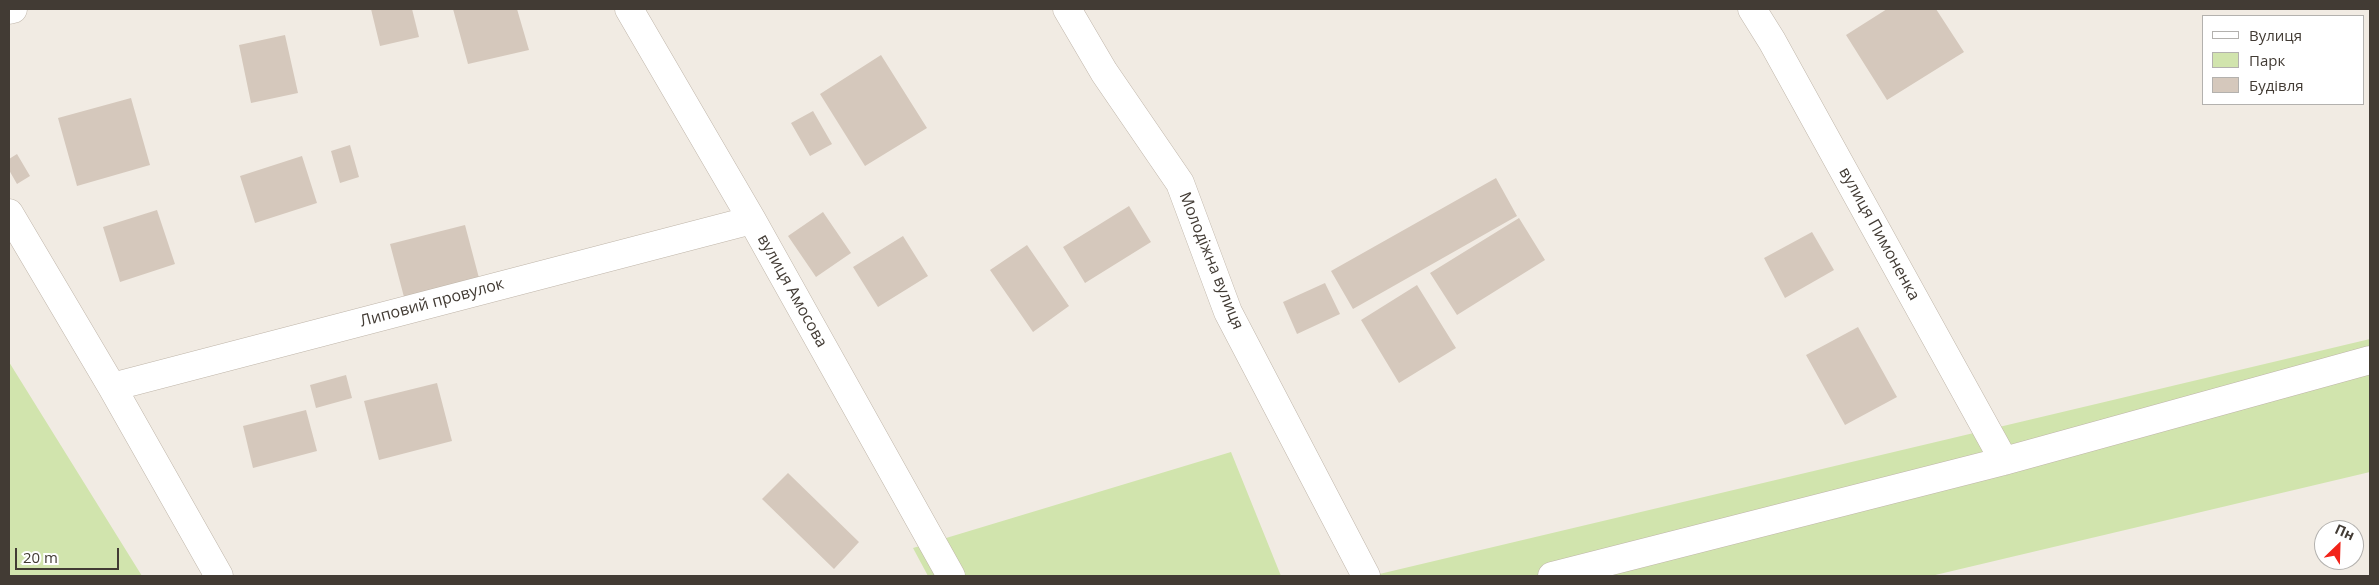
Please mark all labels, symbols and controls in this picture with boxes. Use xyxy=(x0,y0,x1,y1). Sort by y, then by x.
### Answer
legend xyxy=(2202,15,2364,105)
text: Вулиця xyxy=(2249,25,2302,45)
text: Парк xyxy=(2249,50,2285,70)
text: Будівля xyxy=(2249,75,2304,95)
street label: вулиця Пимоненка xyxy=(1834,164,1924,304)
street label: Молодіжна вулиця xyxy=(1175,190,1247,332)
street label: вулиця Амосова xyxy=(753,231,831,351)
street label: Липовий провулок xyxy=(358,275,506,331)
text: Пн xyxy=(2332,519,2358,544)
north arrow xyxy=(2314,520,2364,570)
scale bar xyxy=(18,538,121,570)
text: 20 m xyxy=(23,547,58,567)

